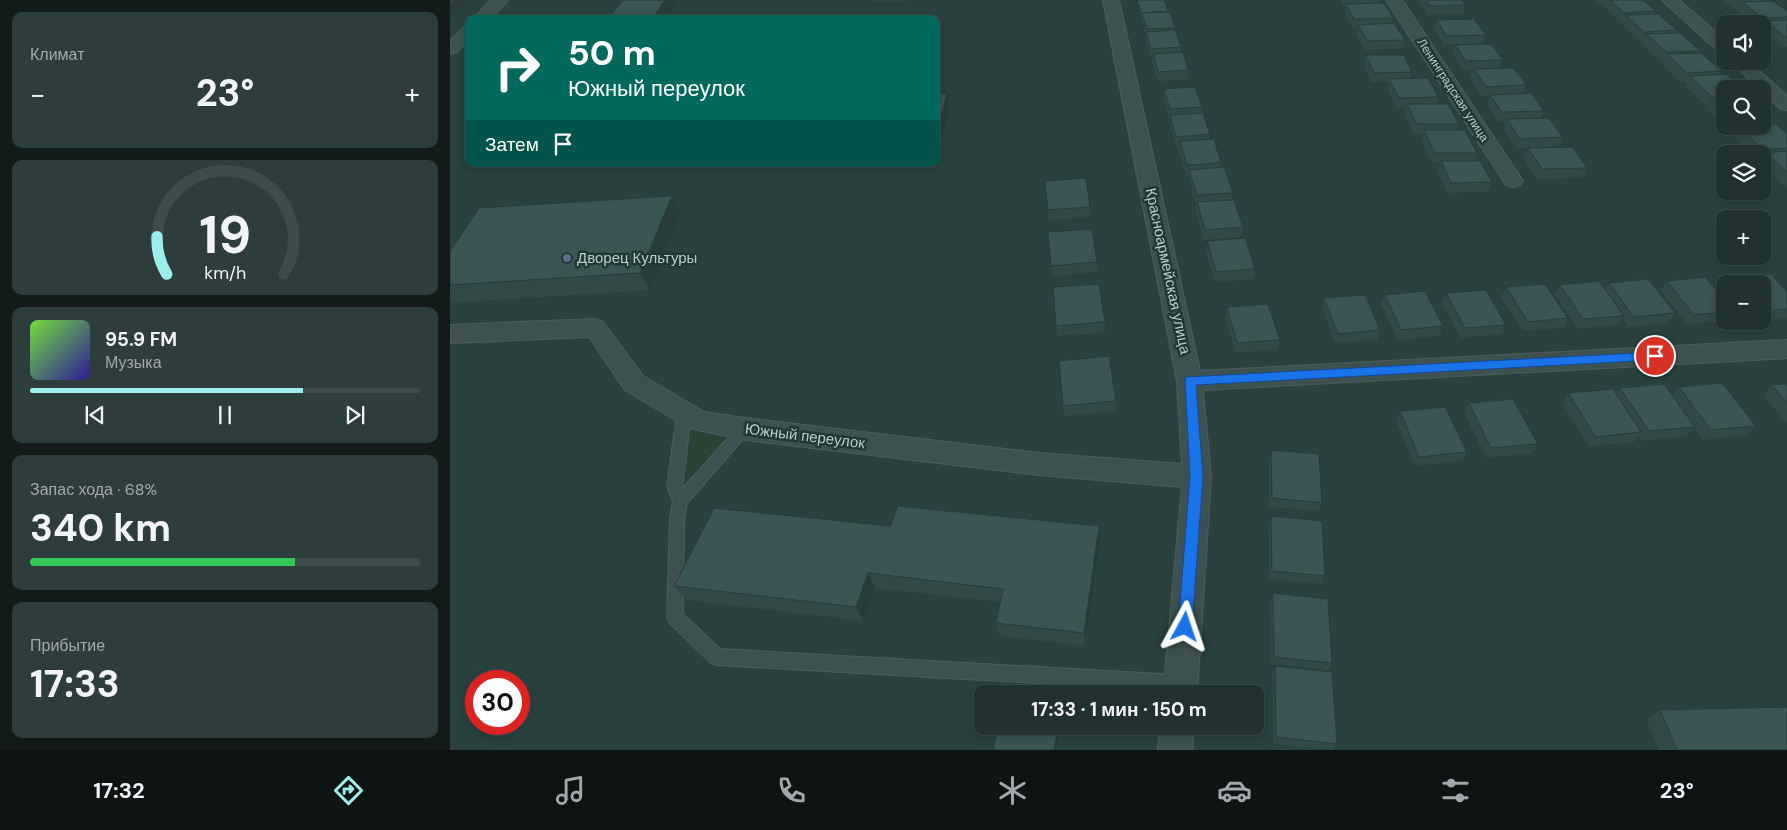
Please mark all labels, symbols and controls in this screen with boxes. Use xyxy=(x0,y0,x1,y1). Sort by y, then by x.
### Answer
map controls xyxy=(1716,15,1771,330)
button: sound xyxy=(1716,15,1771,70)
text: 50 m xyxy=(568,30,656,76)
icon: right xyxy=(485,35,550,100)
street label: Ленинградская улица xyxy=(1414,35,1493,145)
text: Климат xyxy=(30,44,84,65)
text: 23° xyxy=(196,68,254,118)
text: Южный переулок xyxy=(568,74,745,103)
text: − xyxy=(30,76,45,113)
text: + xyxy=(405,76,420,113)
button: search xyxy=(1716,80,1771,135)
icon: arrive xyxy=(549,130,577,158)
text: Затем xyxy=(485,132,539,157)
button: layers xyxy=(1716,145,1771,200)
street label: Красноармейская улица xyxy=(1141,186,1196,357)
text: 19 xyxy=(199,201,251,269)
button: + xyxy=(1716,210,1771,265)
place label: Дворец Культуры xyxy=(577,248,697,268)
marker: Дворец Культуры xyxy=(561,252,573,264)
text: km/h xyxy=(204,261,246,285)
button: − xyxy=(1716,275,1771,330)
text: 95.9 FM xyxy=(105,327,177,352)
pin xyxy=(1634,335,1676,377)
icon: arrive xyxy=(1641,342,1669,370)
text: Музыка xyxy=(105,352,162,373)
icon: previous xyxy=(81,401,109,429)
icon: pause xyxy=(211,401,239,429)
icon: next xyxy=(341,401,369,429)
street label: Южный переулок xyxy=(744,419,866,453)
text: Запас хода · 68% xyxy=(30,479,157,500)
text: 340 km xyxy=(30,503,171,553)
position arrow xyxy=(1158,600,1210,652)
text: Прибытие xyxy=(30,635,105,656)
text: 17:33 xyxy=(30,659,120,709)
speed limit sign: 30 xyxy=(465,670,530,735)
text: 17:33 · 1 мин · 150 m xyxy=(1031,697,1207,722)
icon: directions xyxy=(331,773,366,808)
icon: music xyxy=(553,773,588,808)
icon: phone xyxy=(774,773,809,808)
icon: climate xyxy=(995,773,1030,808)
icon: car xyxy=(1217,773,1252,808)
icon: filters xyxy=(1438,773,1473,808)
text: 17:32 xyxy=(93,776,145,805)
text: 23° xyxy=(1660,776,1694,805)

